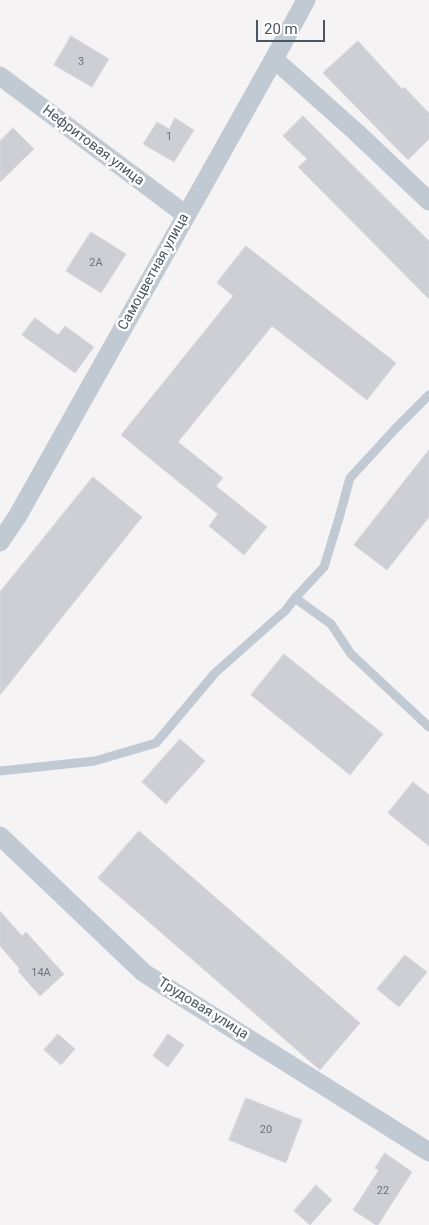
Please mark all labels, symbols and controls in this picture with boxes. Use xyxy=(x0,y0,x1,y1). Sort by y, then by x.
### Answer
scale bar xyxy=(259,10,328,42)
text: 20 m xyxy=(264,20,298,38)
house number: 3 xyxy=(78,55,84,69)
street label: Нефритовая улица xyxy=(39,102,147,190)
house number: 1 xyxy=(166,130,172,144)
street label: Самоцветная улица xyxy=(115,211,193,333)
house number: 2А xyxy=(89,256,103,270)
house number: 14А xyxy=(31,966,51,980)
street label: Трудовая улица xyxy=(155,975,251,1043)
house number: 20 xyxy=(260,1123,272,1137)
house number: 22 xyxy=(377,1184,389,1198)

